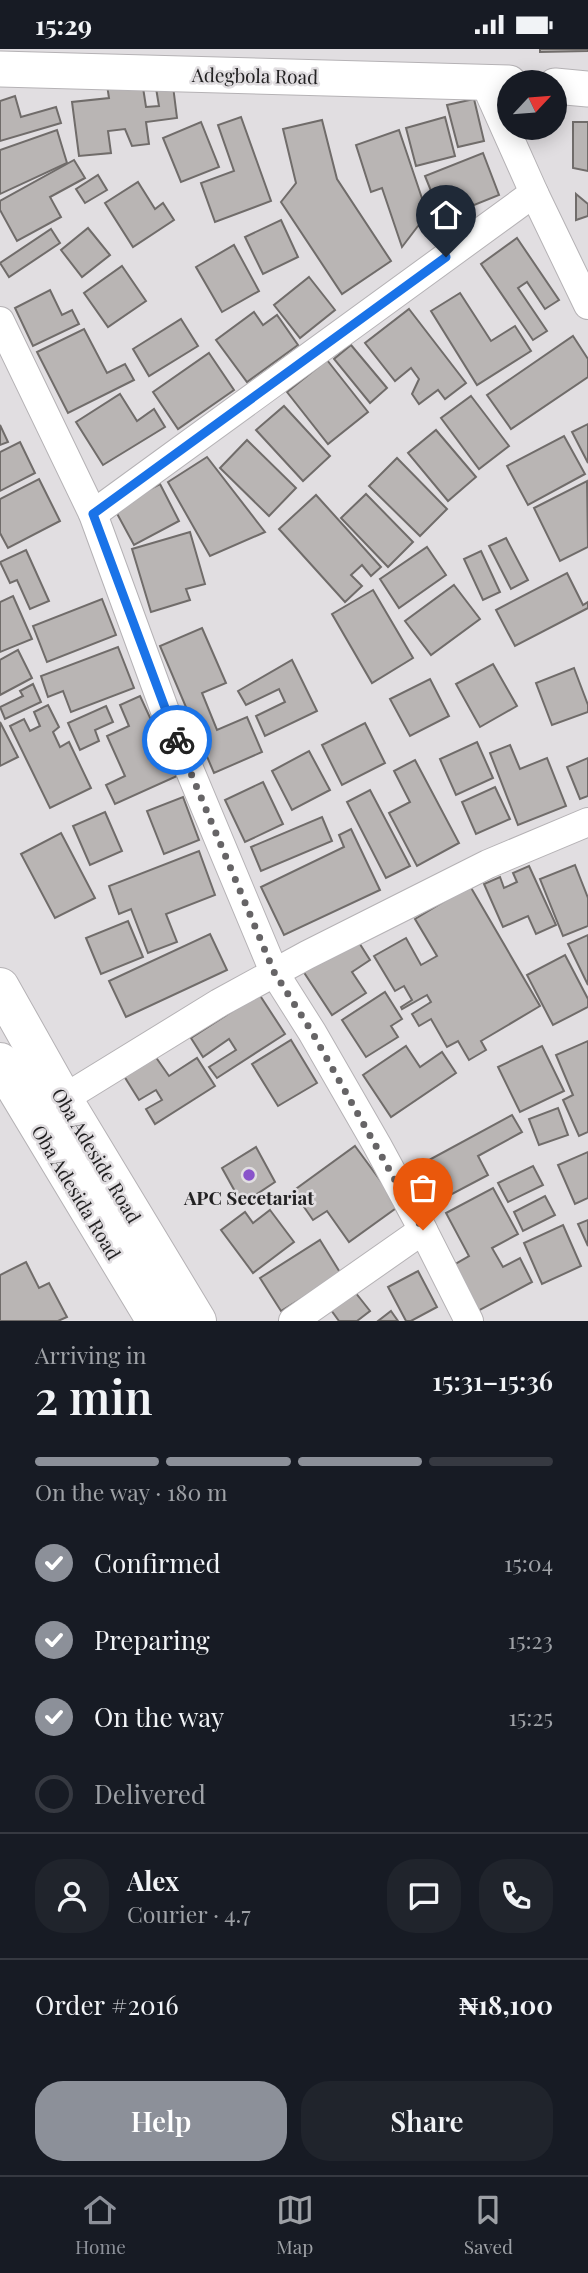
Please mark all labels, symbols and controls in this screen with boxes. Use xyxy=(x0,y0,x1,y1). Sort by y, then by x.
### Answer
text: 15:29 xyxy=(35,7,92,42)
street label: Adegbola Road xyxy=(191,61,318,89)
north arrow xyxy=(497,70,567,140)
map controls xyxy=(497,70,567,140)
pin xyxy=(416,185,476,257)
icon: home xyxy=(427,196,465,234)
courier xyxy=(142,705,212,775)
icon: bike xyxy=(158,721,196,759)
street label: Oba Adeside Road xyxy=(46,1083,148,1227)
street label: Oba Adesida Road xyxy=(26,1120,128,1264)
pin xyxy=(393,1158,453,1230)
marker: APC Secetariat xyxy=(241,1167,257,1183)
icon: bag xyxy=(404,1169,442,1207)
place label: APC Secetariat xyxy=(183,1184,314,1210)
text: Arriving in xyxy=(35,1339,147,1370)
text: 15:31–15:36 xyxy=(432,1363,553,1398)
text: 2 min xyxy=(35,1365,153,1427)
text: On the way · 180 m xyxy=(35,1476,227,1507)
icon: check xyxy=(35,1544,73,1582)
text: Confirmed xyxy=(94,1545,221,1580)
text: 15:04 xyxy=(504,1547,553,1578)
icon: check xyxy=(35,1621,73,1659)
text: Preparing xyxy=(94,1622,210,1657)
text: 15:23 xyxy=(508,1624,553,1655)
icon: check xyxy=(35,1698,73,1736)
text: On the way xyxy=(94,1699,224,1734)
text: 15:25 xyxy=(509,1701,553,1732)
text: Delivered xyxy=(94,1776,206,1811)
button: person xyxy=(35,1859,109,1933)
button: chat xyxy=(387,1859,461,1933)
button: phone xyxy=(479,1859,553,1933)
text: Alex xyxy=(127,1863,179,1898)
text: Courier · 4.7 xyxy=(127,1898,251,1929)
text: Order #2016 xyxy=(35,1987,179,2022)
text: ₦18,100 xyxy=(459,1987,553,2022)
button: Help xyxy=(35,2081,287,2161)
button: Share xyxy=(301,2081,553,2161)
tab: Home xyxy=(75,2191,126,2259)
tab: Map xyxy=(276,2191,314,2259)
tab: Saved xyxy=(464,2191,513,2259)

